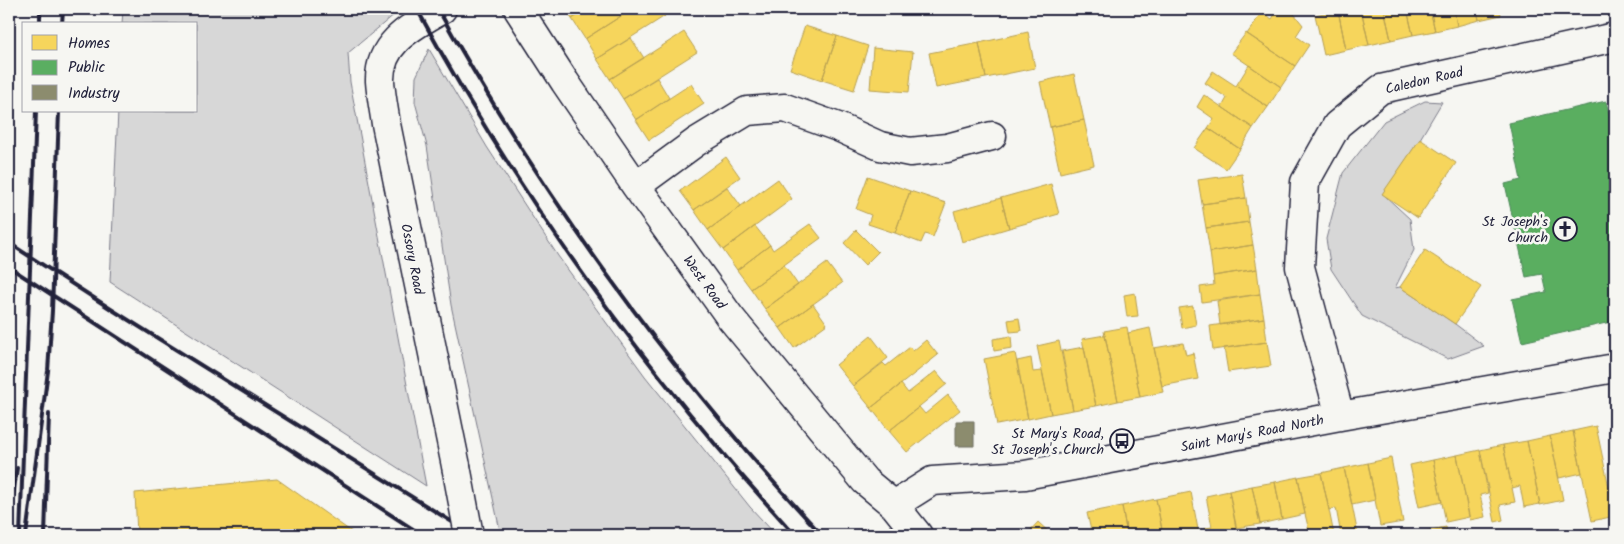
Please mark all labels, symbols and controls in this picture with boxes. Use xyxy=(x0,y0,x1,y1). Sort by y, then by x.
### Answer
legend xyxy=(22,22,198,112)
text: Homes xyxy=(68,32,111,56)
text: Public xyxy=(68,56,105,80)
street label: Caledon Road xyxy=(1383,61,1466,101)
text: Industry xyxy=(68,82,121,106)
place label: St Joseph's Church xyxy=(1482,211,1548,249)
church icon: St Joseph's Church xyxy=(1552,216,1578,242)
street label: Ossory Road xyxy=(394,222,430,297)
street label: West Road xyxy=(677,251,732,315)
street label: Saint Mary's Road North xyxy=(1179,409,1326,459)
place label: St Mary's Road, St Joseph's Church xyxy=(992,423,1104,461)
bus stop icon: St Mary's Road, St Joseph's Church xyxy=(1109,428,1135,454)

